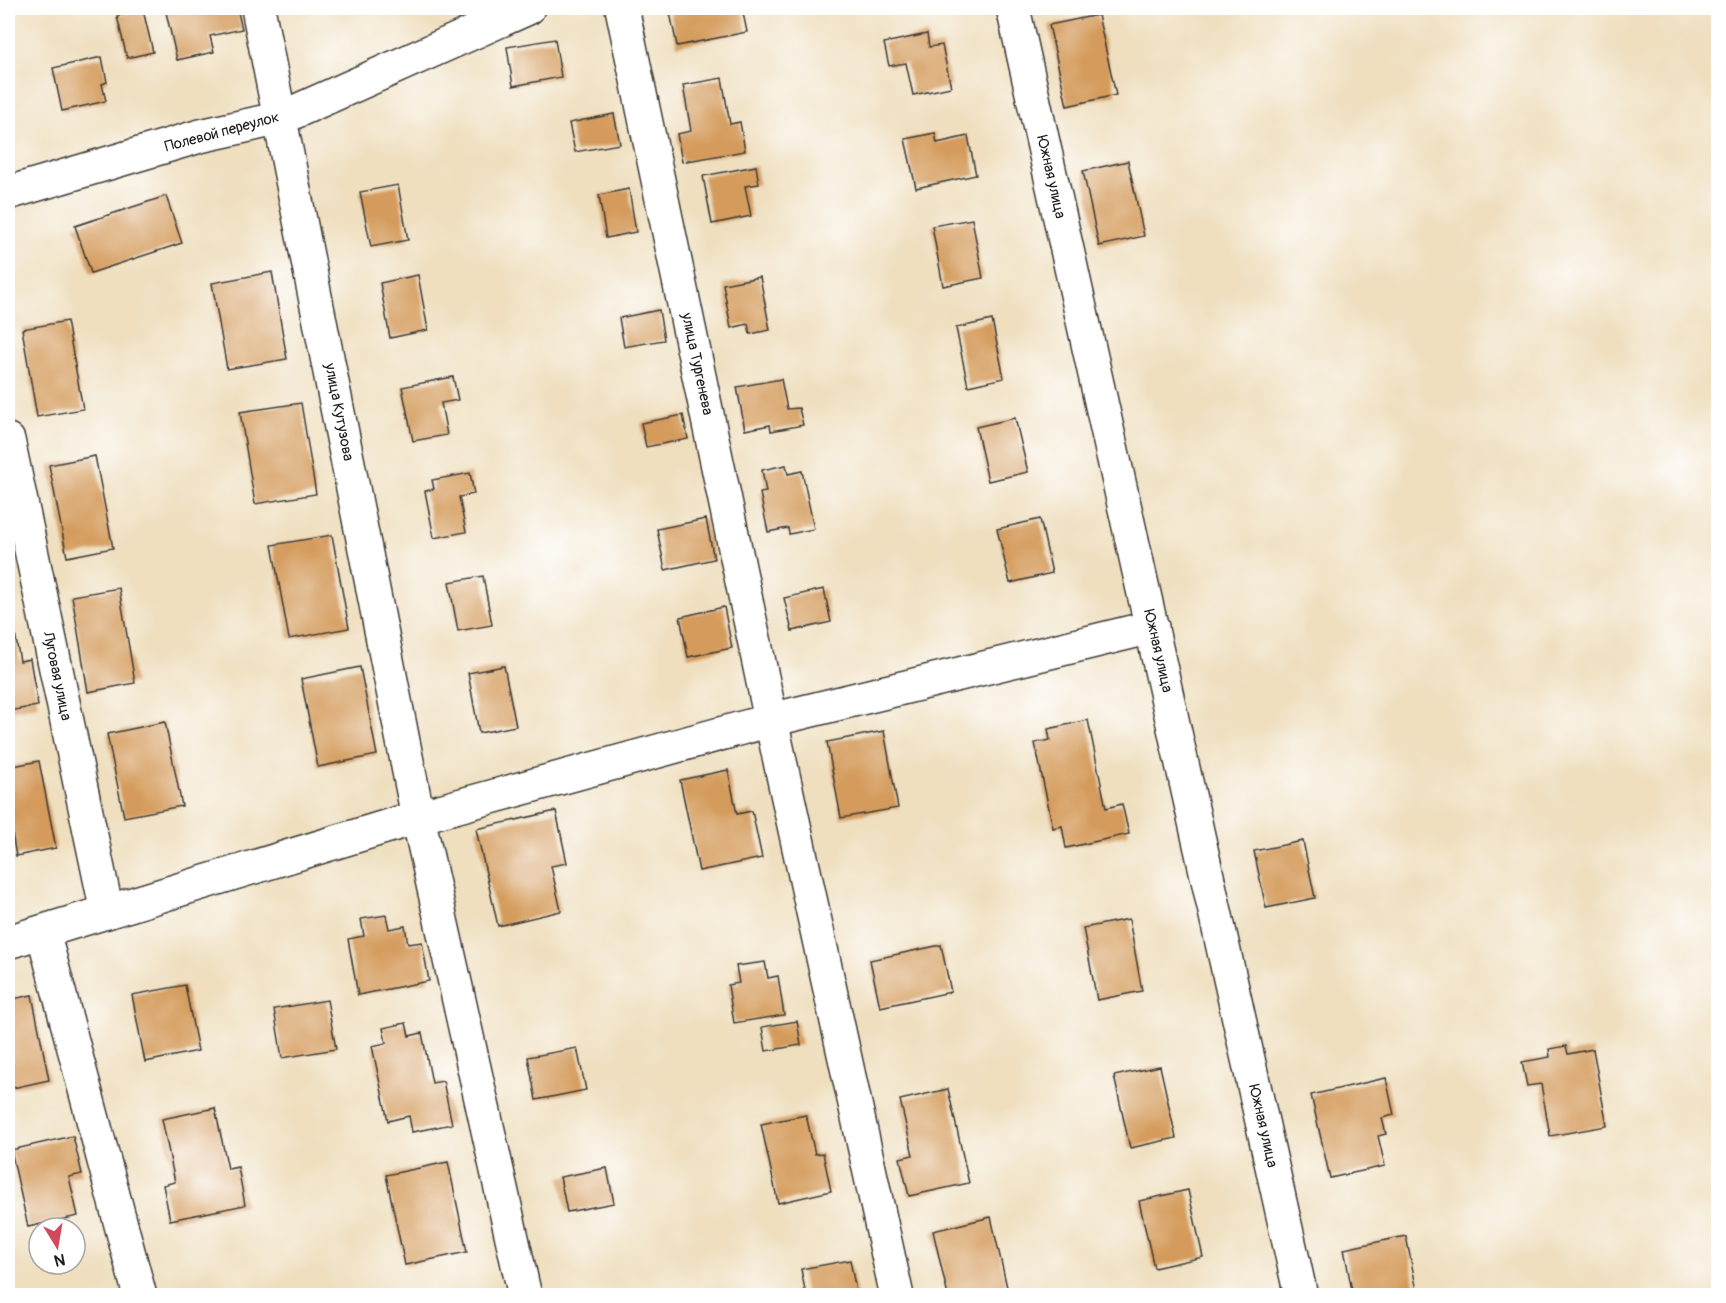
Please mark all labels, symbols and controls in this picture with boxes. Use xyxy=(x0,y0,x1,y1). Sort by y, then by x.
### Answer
street label: Полевой переулок xyxy=(163,108,282,156)
street label: Южная улица xyxy=(1032,134,1070,220)
street label: улица Тургенева xyxy=(677,310,717,417)
street label: улица Кутузова xyxy=(320,361,358,463)
street label: Южная улица xyxy=(1139,608,1177,694)
street label: Луговая улица xyxy=(38,629,76,722)
street label: Южная улица xyxy=(1244,1083,1282,1169)
north arrow xyxy=(27,1216,87,1276)
text: N xyxy=(52,1249,67,1271)

